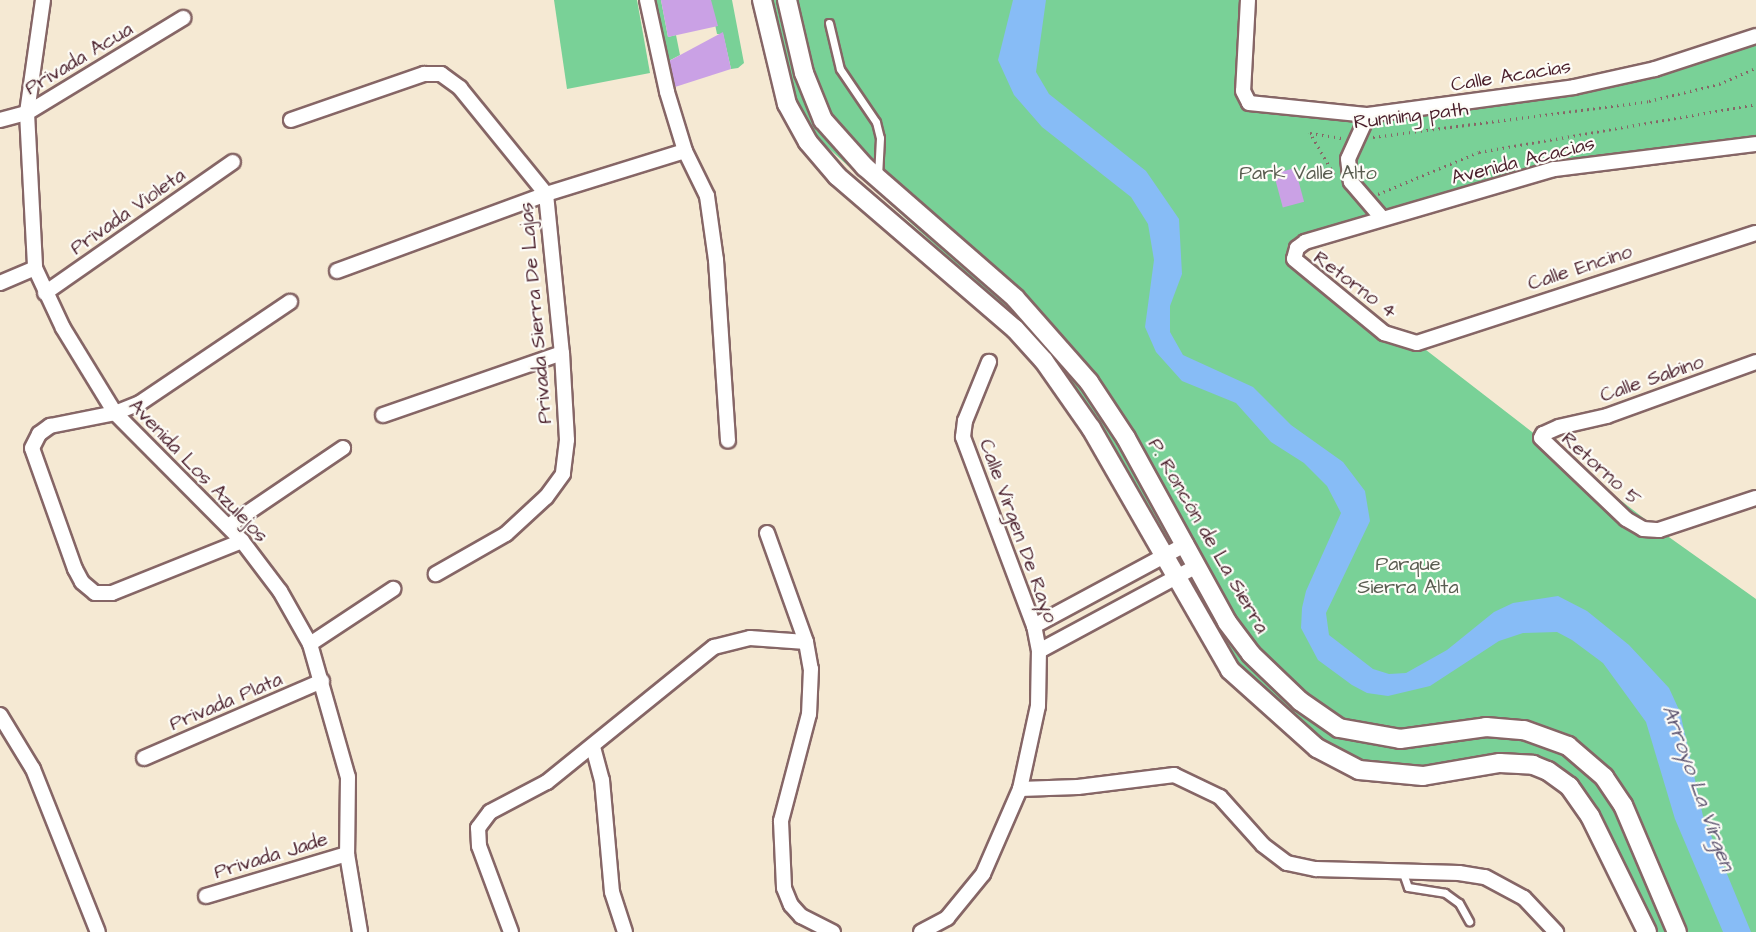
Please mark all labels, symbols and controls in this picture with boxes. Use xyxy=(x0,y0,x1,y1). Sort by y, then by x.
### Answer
street label: Privada Acua xyxy=(21,17,137,101)
street label: Calle Acacias xyxy=(1449,55,1573,97)
street label: Running path xyxy=(1352,97,1470,135)
street label: Avenida Acacias xyxy=(1449,132,1597,190)
park label: Park Valle Alto xyxy=(1239,161,1377,185)
street label: Privada Violeta xyxy=(66,163,190,261)
street label: Privada Sierra De Lajas xyxy=(514,201,558,425)
street label: Calle Encino xyxy=(1525,240,1635,296)
street label: Retorno 4 xyxy=(1309,246,1401,324)
street label: Calle Sabino xyxy=(1597,350,1707,408)
street label: Avenida Los Azulejos xyxy=(123,394,273,548)
street label: Retorno 5 xyxy=(1556,427,1646,511)
street label: P. Roncón de La Sierra xyxy=(1142,434,1274,638)
street label: Calle Virgen De Rayo xyxy=(974,436,1062,626)
park label: Parque Sierra Alta xyxy=(1357,553,1459,600)
street label: Privada Plata xyxy=(166,667,286,737)
water label: Arroyo La Virgen xyxy=(1656,702,1740,874)
street label: Privada Jade xyxy=(211,827,331,885)

